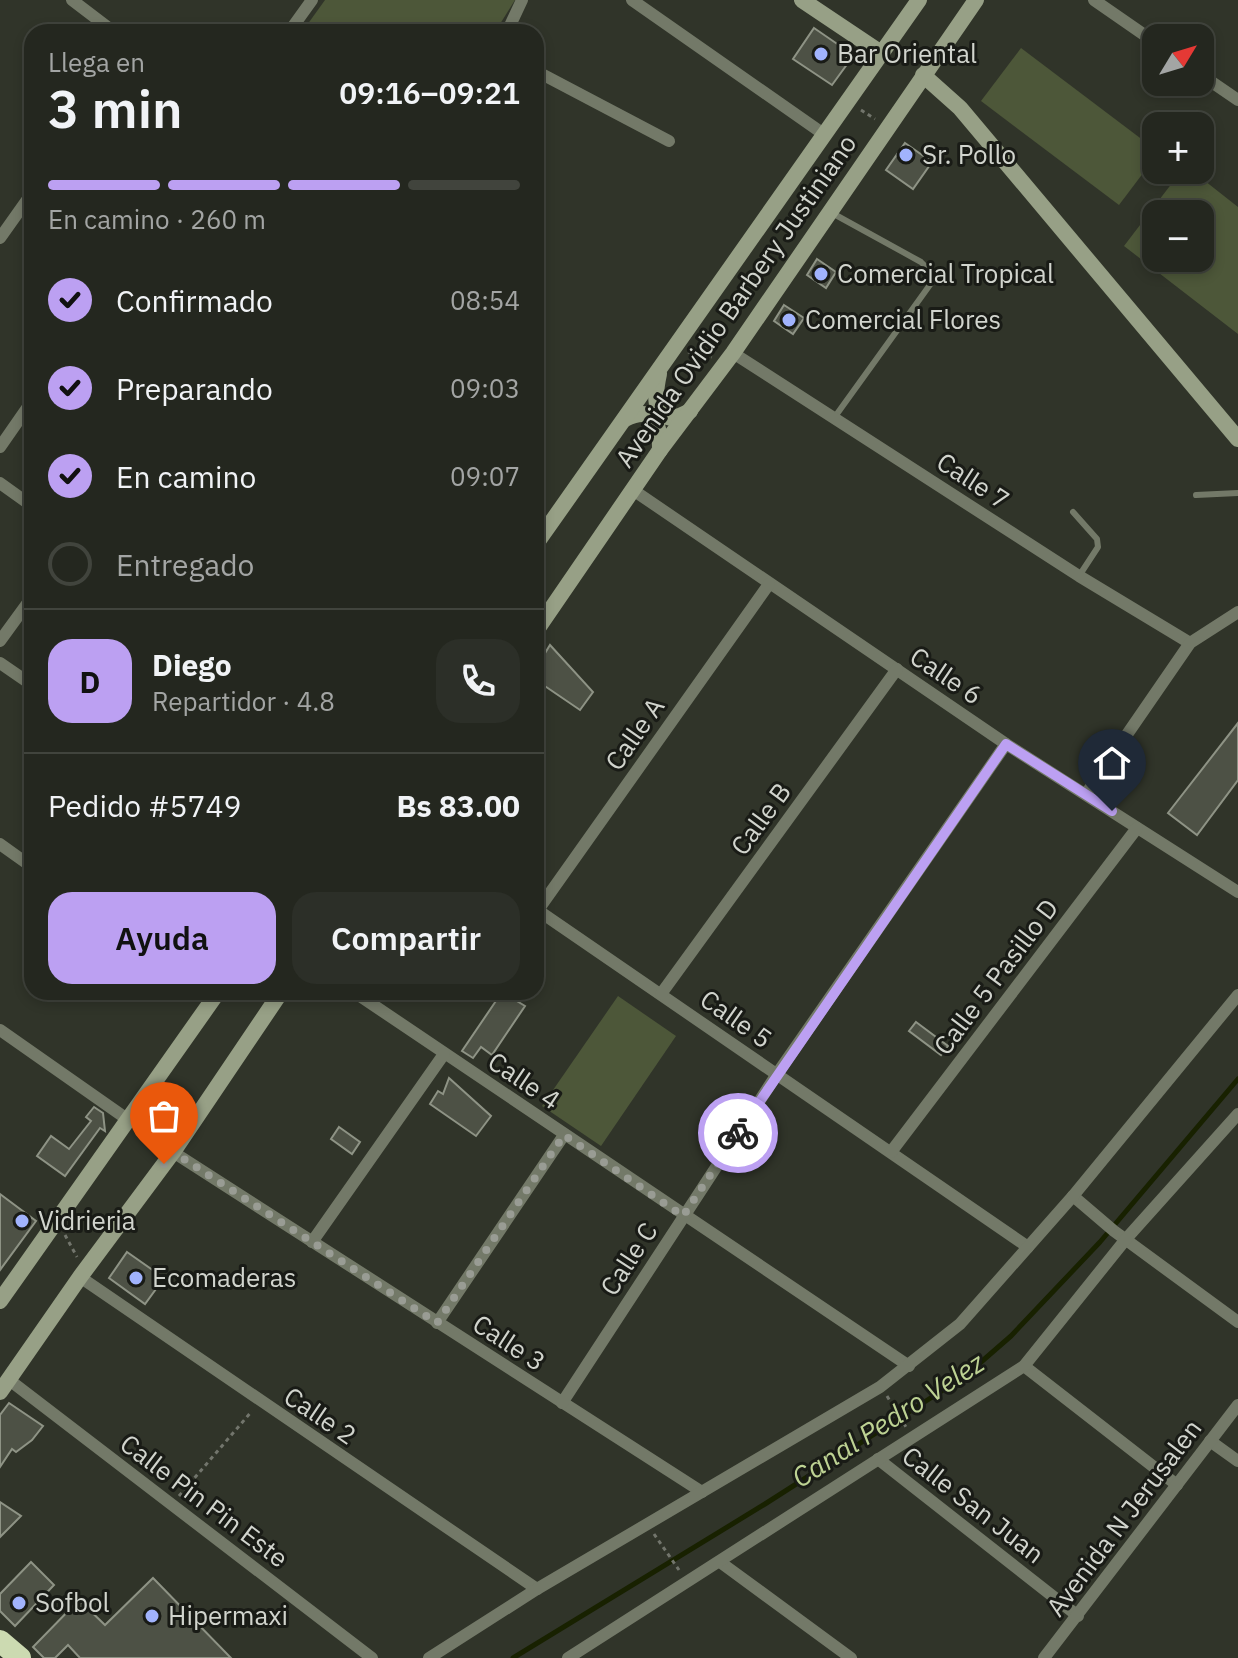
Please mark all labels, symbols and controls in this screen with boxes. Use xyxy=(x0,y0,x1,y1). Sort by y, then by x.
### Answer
north arrow xyxy=(1142,24,1214,96)
map controls xyxy=(1142,24,1214,272)
place label: Bar Oriental xyxy=(837,36,977,70)
text: Llega en xyxy=(48,45,145,79)
marker: Bar Oriental xyxy=(812,45,830,63)
text: 09:16–09:21 xyxy=(339,73,520,112)
text: 3 min xyxy=(48,75,183,142)
button: + xyxy=(1142,112,1214,184)
street label: Avenida Ovidio Barbery Justiniano xyxy=(607,127,863,473)
place label: Sr. Pollo xyxy=(922,137,1016,171)
marker: Sr. Pollo xyxy=(897,146,915,164)
button: − xyxy=(1142,200,1214,272)
text: En camino · 260 m xyxy=(48,202,266,236)
place label: Comercial Tropical xyxy=(837,256,1054,290)
marker: Comercial Tropical xyxy=(812,265,830,283)
icon: check xyxy=(48,278,92,322)
text: Confirmado xyxy=(116,281,273,320)
text: 08:54 xyxy=(450,283,520,317)
place label: Comercial Flores xyxy=(805,302,1001,336)
marker: Comercial Flores xyxy=(780,311,798,329)
icon: check xyxy=(48,366,92,410)
text: Preparando xyxy=(116,369,273,408)
text: 09:03 xyxy=(450,371,520,405)
street label: Calle 7 xyxy=(931,444,1016,516)
icon: check xyxy=(48,454,92,498)
text: En camino xyxy=(116,457,256,496)
text: 09:07 xyxy=(450,459,520,493)
text: Entregado xyxy=(116,545,254,584)
button: phone xyxy=(436,639,520,723)
street label: Calle 6 xyxy=(904,639,989,712)
text: Diego xyxy=(152,645,232,684)
text: D xyxy=(80,662,100,701)
text: Repartidor · 4.8 xyxy=(152,684,335,718)
street label: Calle A xyxy=(597,690,672,776)
pin xyxy=(1078,729,1146,811)
icon: home xyxy=(1090,741,1134,785)
street label: Calle B xyxy=(723,775,798,861)
text: Pedido #5749 xyxy=(48,786,242,825)
text: Bs 83.00 xyxy=(396,786,520,825)
button: Ayuda xyxy=(48,892,276,984)
button: Compartir xyxy=(292,892,520,984)
street label: Calle 5 Pasillo D xyxy=(925,892,1065,1061)
street label: Calle 5 xyxy=(694,981,779,1055)
street label: Calle 4 xyxy=(482,1044,567,1117)
pin xyxy=(130,1082,198,1164)
courier xyxy=(698,1093,778,1173)
icon: bag xyxy=(142,1094,186,1138)
icon: bike xyxy=(716,1111,760,1155)
place label: Vidrieria xyxy=(38,1203,136,1237)
marker: Vidrieria xyxy=(13,1212,31,1230)
street label: Calle C xyxy=(592,1215,664,1302)
place label: Ecomaderas xyxy=(152,1260,296,1294)
marker: Ecomaderas xyxy=(127,1269,145,1287)
street label: Calle 3 xyxy=(467,1306,552,1378)
water label: Canal Pedro Velez xyxy=(785,1343,991,1496)
street label: Calle 2 xyxy=(278,1379,363,1452)
street label: Avenida N Jerusalen xyxy=(1038,1412,1209,1623)
street label: Calle Pin Pin Este xyxy=(114,1426,295,1574)
street label: Calle San Juan xyxy=(896,1438,1051,1570)
place label: Sofbol xyxy=(35,1585,110,1619)
marker: Sofbol xyxy=(10,1594,28,1612)
place label: Hipermaxi xyxy=(168,1598,288,1632)
marker: Hipermaxi xyxy=(143,1607,161,1625)

